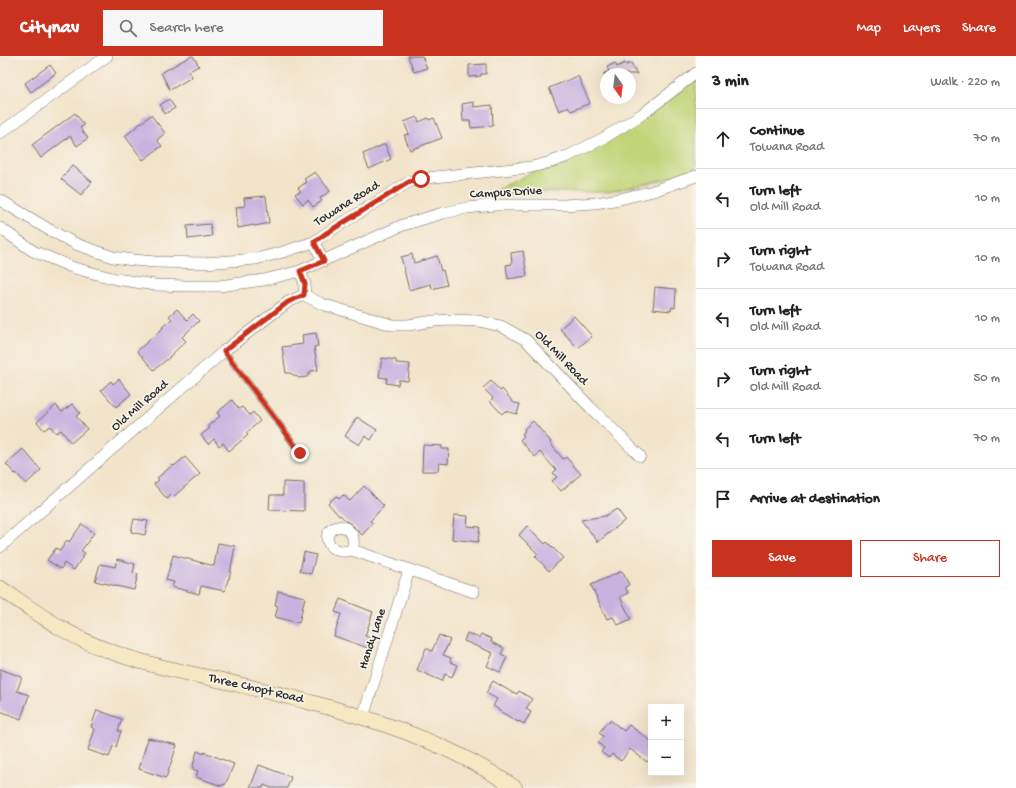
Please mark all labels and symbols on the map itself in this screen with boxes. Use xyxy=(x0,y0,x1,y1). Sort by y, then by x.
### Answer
north arrow xyxy=(600,68,636,104)
route start xyxy=(412,170,430,188)
street label: Towana Road xyxy=(311,177,383,230)
street label: Campus Drive xyxy=(470,184,543,202)
street label: Old Mill Road xyxy=(531,327,592,390)
street label: Old Mill Road xyxy=(109,376,173,435)
route end xyxy=(291,444,309,462)
street label: Handy Lane xyxy=(356,607,390,671)
street label: Three Chopt Road xyxy=(206,671,306,708)

